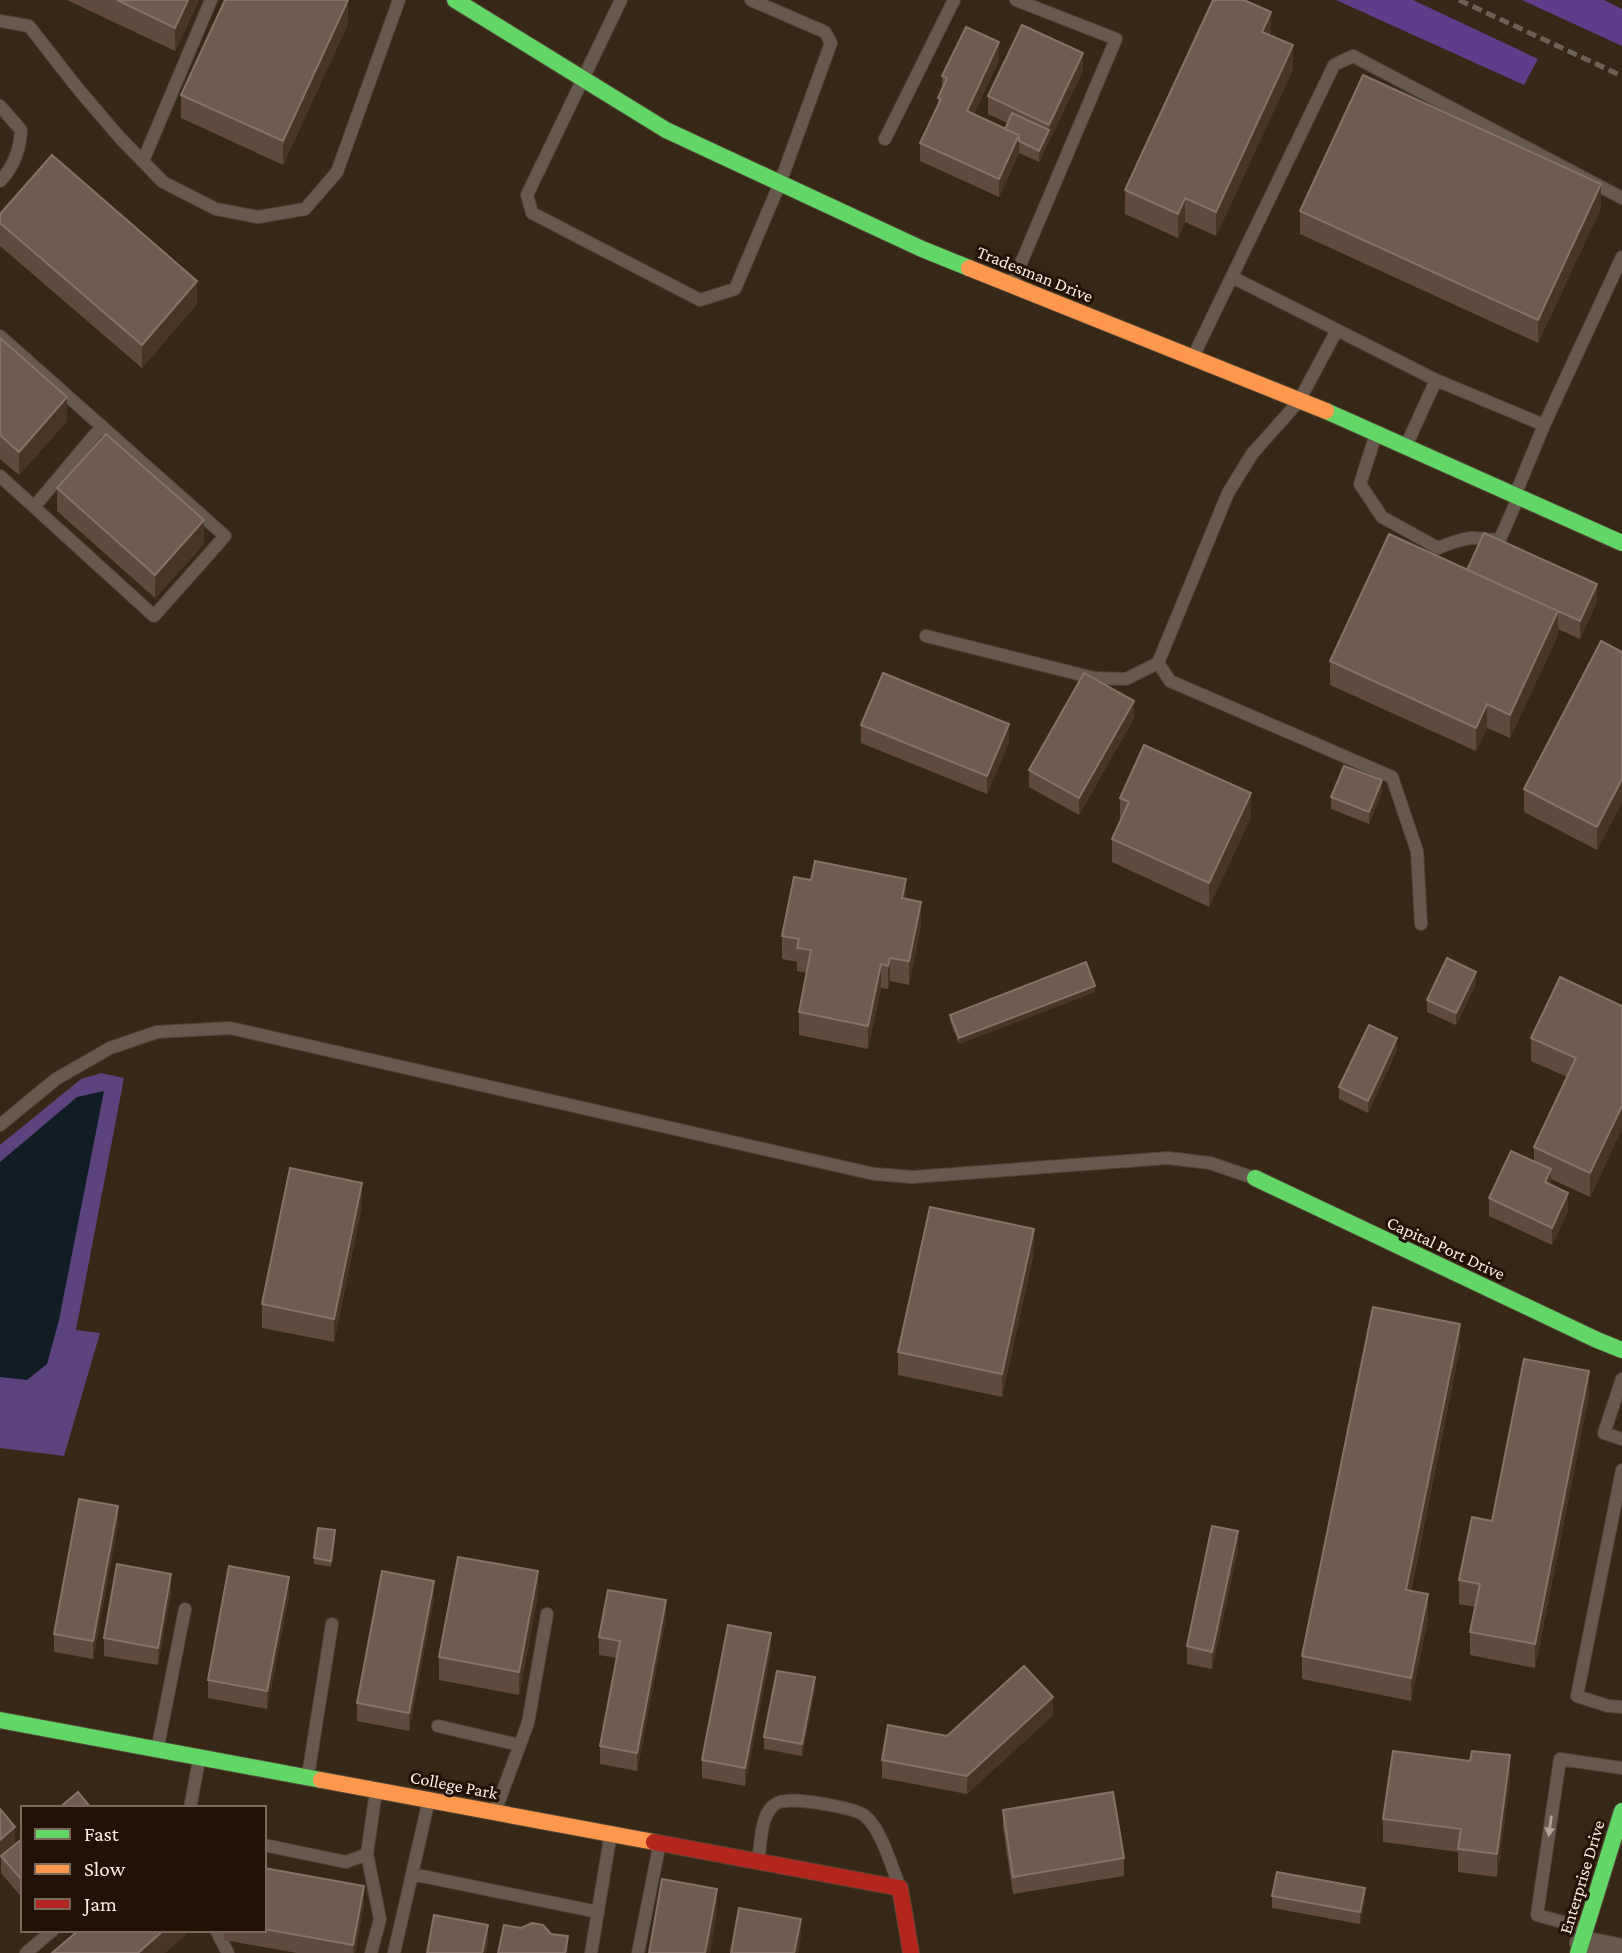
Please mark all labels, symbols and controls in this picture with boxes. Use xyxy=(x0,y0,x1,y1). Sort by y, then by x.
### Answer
street label: Tradesman Drive xyxy=(974,242,1096,306)
street label: Capital Port Drive xyxy=(1384,1212,1508,1284)
street label: College Park xyxy=(409,1767,500,1803)
legend xyxy=(21,1806,266,1932)
one-way arrow xyxy=(1544,1815,1555,1837)
street label: Enterprise Drive xyxy=(1555,1818,1609,1936)
text: Fast xyxy=(84,1822,120,1846)
text: Slow xyxy=(84,1857,126,1881)
text: Jam xyxy=(82,1892,117,1916)

